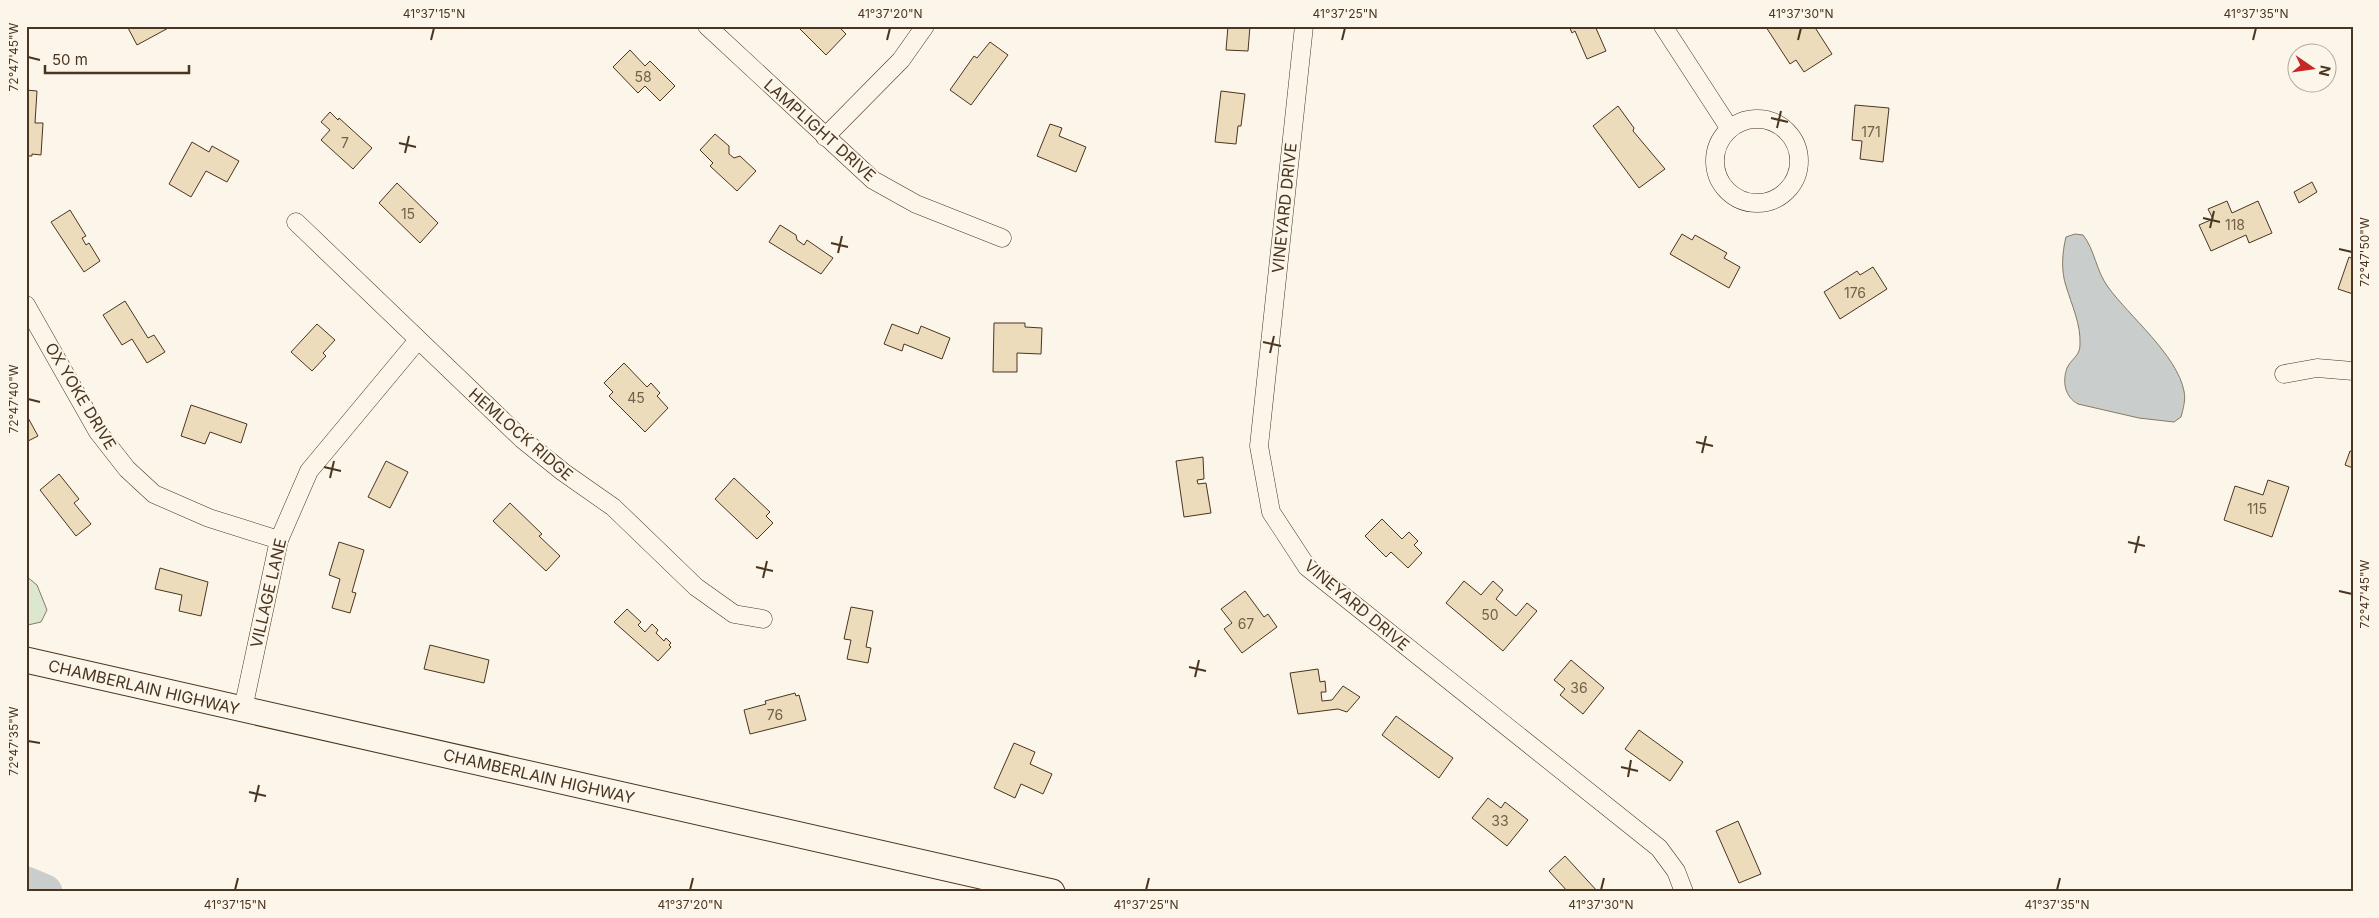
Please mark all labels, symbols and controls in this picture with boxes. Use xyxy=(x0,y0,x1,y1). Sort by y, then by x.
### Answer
text: 41°37'15"N xyxy=(403,6,465,21)
text: 41°37'20"N xyxy=(857,6,923,21)
text: 41°37'25"N xyxy=(1313,6,1377,21)
text: 41°37'30"N xyxy=(1768,6,1834,21)
text: 41°37'35"N xyxy=(2223,6,2289,21)
text: 72°47'45"W xyxy=(6,22,21,91)
scale bar xyxy=(45,42,189,74)
north arrow xyxy=(2286,42,2336,92)
text: 50 m xyxy=(52,50,88,69)
text: N xyxy=(2316,64,2335,78)
house number: 58 xyxy=(634,68,652,85)
street label: LAMPLIGHT DRIVE xyxy=(760,75,880,185)
house number: 171 xyxy=(1861,123,1881,140)
house number: 7 xyxy=(341,134,349,151)
street label: VINEYARD DRIVE xyxy=(1267,142,1301,274)
house number: 15 xyxy=(401,205,415,222)
house number: 118 xyxy=(2225,216,2245,233)
text: 72°47'50"W xyxy=(2357,217,2372,287)
house number: 176 xyxy=(1844,284,1866,301)
street label: OX YOKE DRIVE xyxy=(41,339,121,453)
text: 72°47'40"W xyxy=(6,364,21,434)
street label: HEMLOCK RIDGE xyxy=(465,383,577,485)
house number: 45 xyxy=(627,389,645,406)
house number: 115 xyxy=(2247,500,2267,517)
street label: VILLAGE LANE xyxy=(246,536,290,650)
street label: VINEYARD DRIVE xyxy=(1300,555,1414,655)
text: 72°47'45"W xyxy=(2357,559,2372,628)
house number: 50 xyxy=(1481,606,1499,623)
house number: 67 xyxy=(1238,615,1254,632)
street label: CHAMBERLAIN HIGHWAY xyxy=(46,655,242,719)
house number: 36 xyxy=(1570,679,1588,696)
text: 72°47'35"W xyxy=(6,706,21,776)
house number: 76 xyxy=(767,706,783,723)
street label: CHAMBERLAIN HIGHWAY xyxy=(441,744,637,808)
house number: 33 xyxy=(1491,812,1509,829)
text: 41°37'15"N xyxy=(204,897,266,912)
text: 41°37'20"N xyxy=(657,897,723,912)
text: 41°37'25"N xyxy=(1114,897,1178,912)
text: 41°37'30"N xyxy=(1568,897,1634,912)
text: 41°37'35"N xyxy=(2024,897,2090,912)

